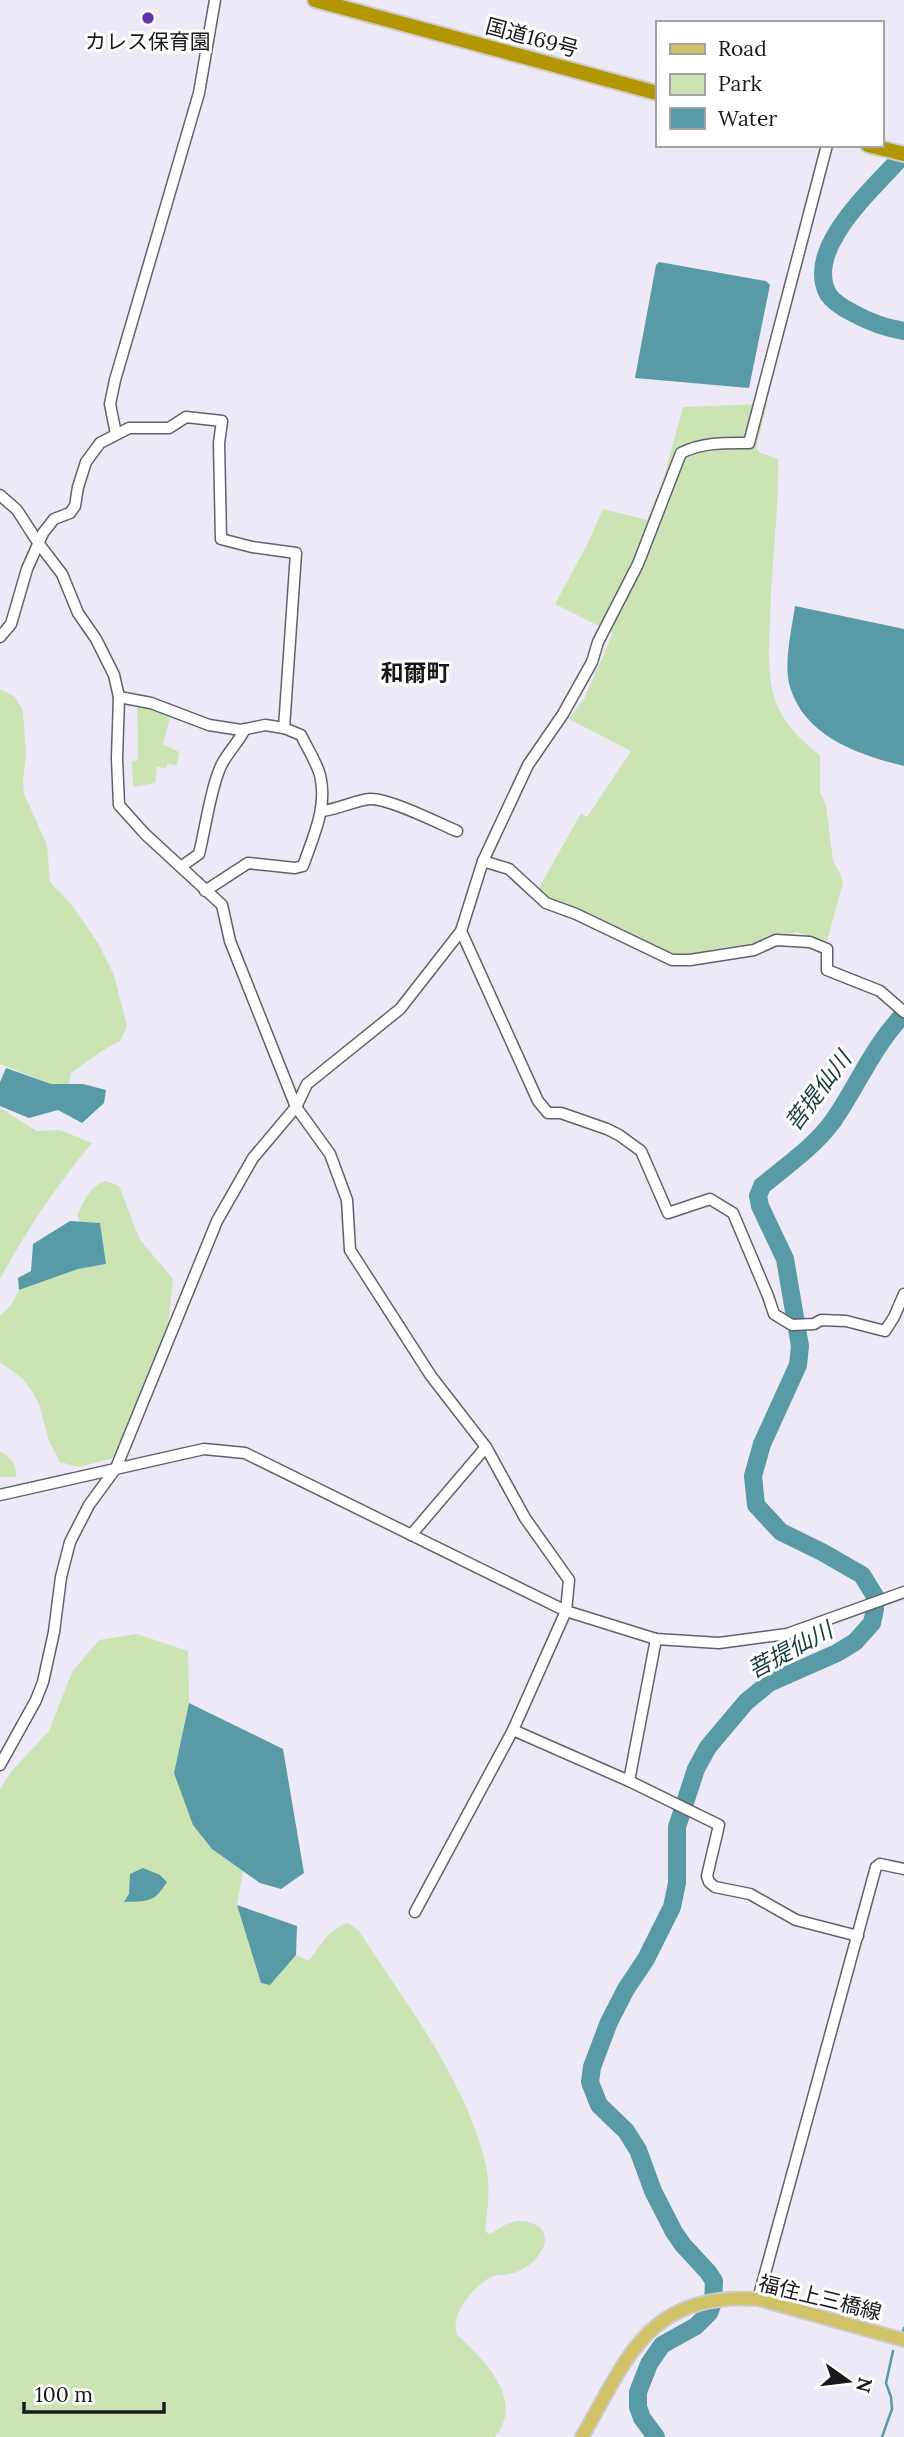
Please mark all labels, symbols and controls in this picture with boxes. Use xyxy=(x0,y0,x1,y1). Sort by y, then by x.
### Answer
marker: カレス保育園 xyxy=(140,10,156,26)
street label: 国道169号 xyxy=(483,12,581,63)
legend xyxy=(656,21,883,147)
place label: カレス保育園 xyxy=(85,28,211,55)
text: Road xyxy=(718,35,767,62)
text: Park xyxy=(718,70,762,97)
text: Water xyxy=(718,105,777,132)
district label: 和爾町 xyxy=(381,658,450,687)
water label: 菩提仙川 xyxy=(778,1043,859,1136)
water label: 菩提仙川 xyxy=(742,1614,840,1684)
street label: 福住上三橋線 xyxy=(756,2269,885,2326)
north arrow xyxy=(813,2346,883,2416)
scale bar xyxy=(24,2370,164,2414)
text: N xyxy=(851,2375,878,2395)
text: 100 m xyxy=(35,2381,93,2408)

